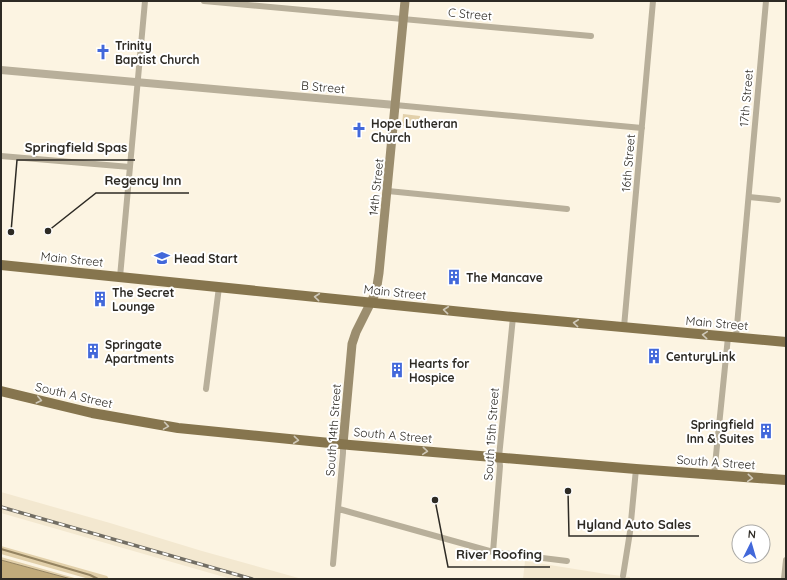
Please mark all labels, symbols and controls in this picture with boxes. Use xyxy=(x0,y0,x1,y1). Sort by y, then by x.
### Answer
street label: C Street xyxy=(447,5,493,23)
place label: Trinity Baptist Church xyxy=(115,38,200,67)
church icon: Trinity Baptist Church xyxy=(94,43,112,61)
street label: 17th Street xyxy=(736,69,756,127)
street label: B Street xyxy=(300,78,346,96)
place label: Hope Lutheran Church xyxy=(371,116,458,145)
church icon: Hope Lutheran Church xyxy=(350,121,368,139)
street label: 16th Street xyxy=(618,134,638,192)
callout: Springfield Spas xyxy=(17,135,135,160)
text: Springfield Spas xyxy=(25,139,127,155)
street label: 14th Street xyxy=(366,158,386,216)
callout: Regency Inn xyxy=(96,168,189,193)
text: Regency Inn xyxy=(104,172,182,188)
street label: Main Street xyxy=(40,248,104,270)
school or university icon: Head Start xyxy=(153,249,171,267)
place label: Head Start xyxy=(174,251,238,266)
building icon: The Mancave xyxy=(445,268,463,286)
place label: The Mancave xyxy=(466,270,543,285)
street label: Main Street xyxy=(363,281,427,303)
place label: The Secret Lounge xyxy=(112,285,174,314)
building icon: The Secret Lounge xyxy=(91,290,109,308)
one-way arrow xyxy=(314,293,320,302)
one-way arrow xyxy=(443,306,450,315)
street label: Main Street xyxy=(685,313,749,333)
one-way arrow xyxy=(573,319,579,328)
one-way arrow xyxy=(702,330,708,339)
place label: Springate Apartments xyxy=(105,337,174,366)
building icon: Springate Apartments xyxy=(84,342,102,360)
building icon: CenturyLink xyxy=(645,347,663,365)
place label: CenturyLink xyxy=(666,349,736,364)
place label: Hearts for Hospice xyxy=(409,356,469,385)
building icon: Hearts for Hospice xyxy=(388,361,406,379)
street label: South A Street xyxy=(34,379,114,411)
street label: South 14th Street xyxy=(322,383,344,477)
street label: South 15th Street xyxy=(480,387,502,481)
one-way arrow xyxy=(36,396,42,404)
place label: Springfield Inn & Suites xyxy=(686,417,754,446)
one-way arrow xyxy=(163,421,169,430)
building icon: Springfield Inn & Suites xyxy=(757,422,775,440)
street label: South A Street xyxy=(353,424,433,446)
one-way arrow xyxy=(293,435,299,444)
one-way arrow xyxy=(422,447,428,456)
street label: South A Street xyxy=(676,452,756,472)
one-way arrow xyxy=(747,473,753,482)
callout: Hyland Auto Sales xyxy=(569,511,699,536)
text: Hyland Auto Sales xyxy=(577,516,691,532)
north arrow xyxy=(731,524,771,564)
text: N xyxy=(747,527,757,541)
callout: River Roofing xyxy=(448,542,550,567)
text: River Roofing xyxy=(456,546,542,562)

